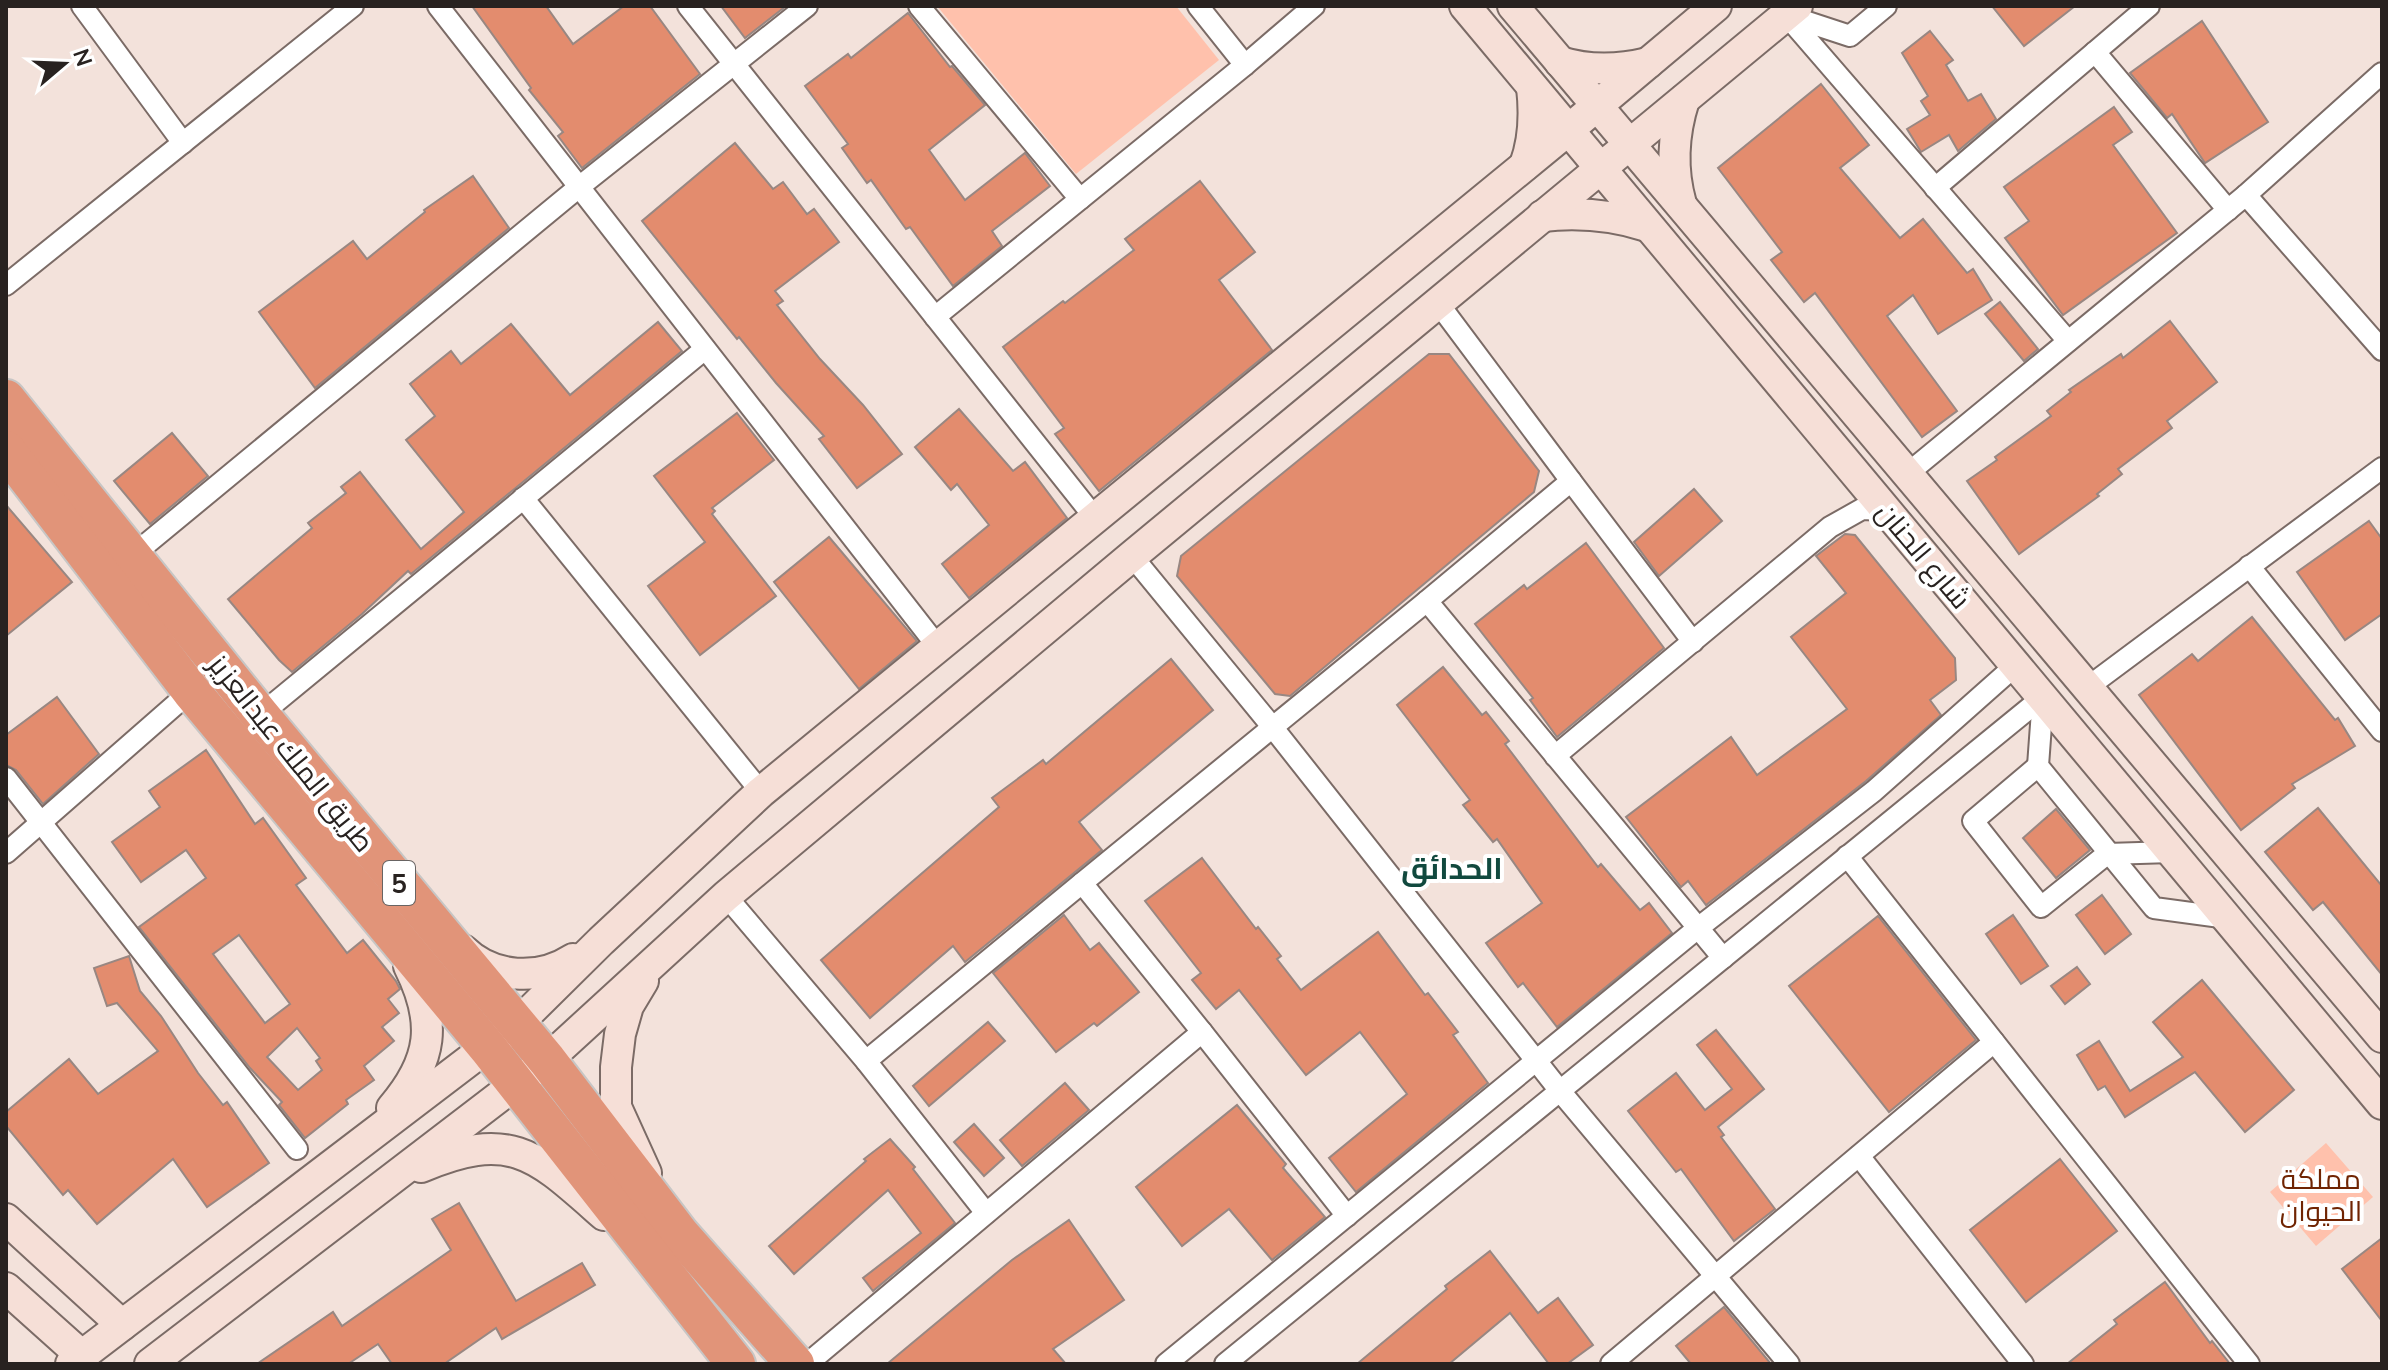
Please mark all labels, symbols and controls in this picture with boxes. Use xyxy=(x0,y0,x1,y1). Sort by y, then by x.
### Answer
north arrow xyxy=(24,24,104,104)
text: N xyxy=(67,45,99,70)
street label: شارع الحنان xyxy=(1868,494,1979,617)
street label: طريق الملك عبدالعزيز xyxy=(201,646,382,859)
district label: الحدائق xyxy=(1401,849,1503,887)
road number: 5 xyxy=(383,861,415,905)
park label: مملكة الحيوان xyxy=(2280,1161,2362,1228)

